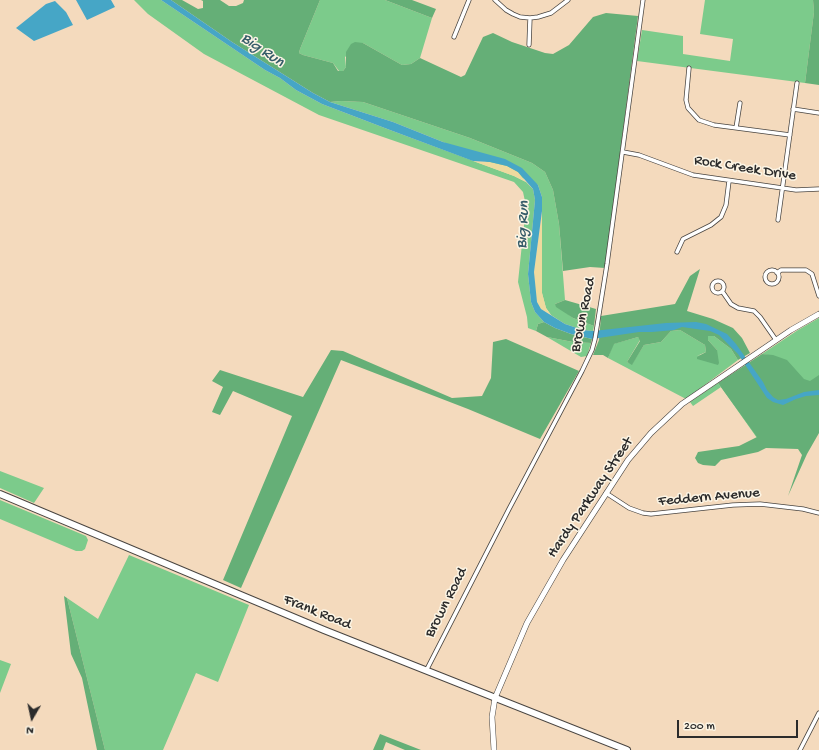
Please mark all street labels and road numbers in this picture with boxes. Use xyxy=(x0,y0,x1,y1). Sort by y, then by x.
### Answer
street label: Rock Creek Drive xyxy=(693,152,797,186)
street label: Brown Road xyxy=(567,276,601,354)
street label: Hardy Parkway Street xyxy=(544,434,638,562)
street label: Feddern Avenue xyxy=(657,485,761,511)
street label: Brown Road xyxy=(422,565,472,641)
street label: Frank Road xyxy=(281,591,353,635)

